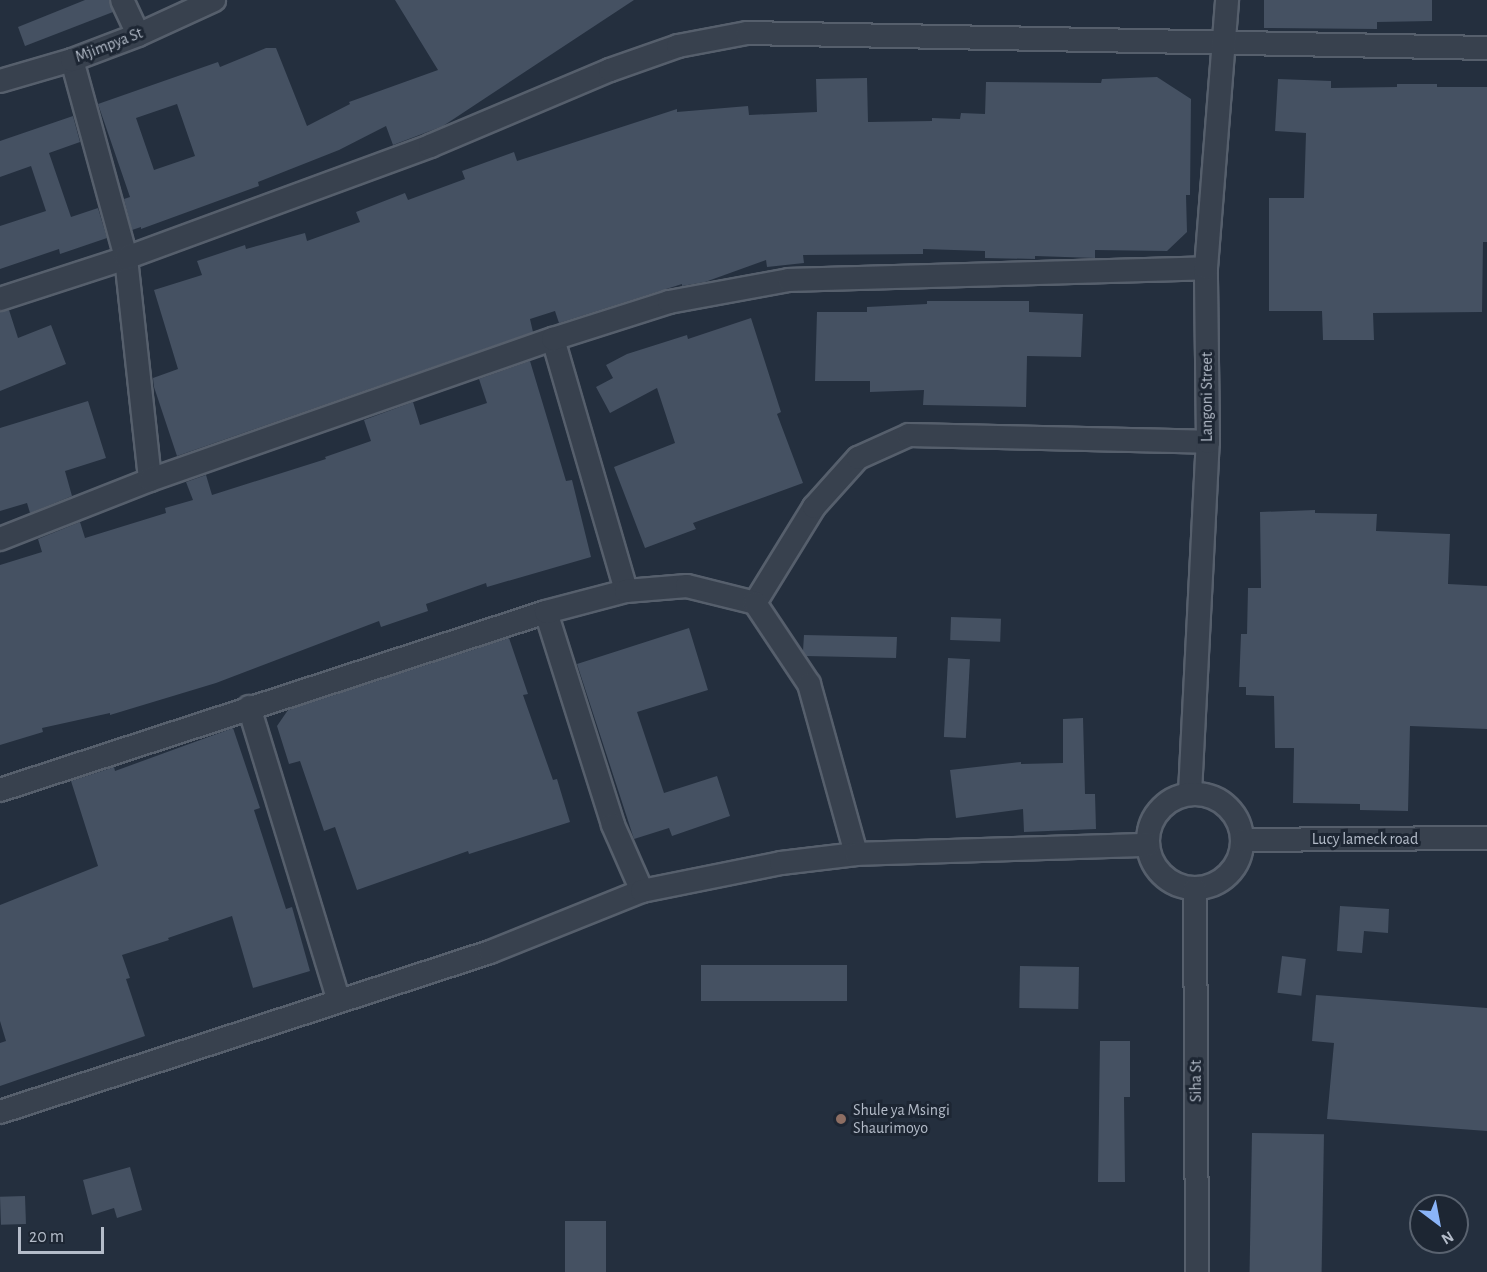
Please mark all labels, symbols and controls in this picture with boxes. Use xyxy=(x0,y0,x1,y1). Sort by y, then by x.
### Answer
street label: Mjimpya St xyxy=(73,23,145,67)
street label: Langoni Street xyxy=(1197,352,1217,442)
street label: Lucy lameck road xyxy=(1312,829,1418,849)
street label: Siha St xyxy=(1186,1060,1206,1102)
place label: Shule ya Msingi Shaurimoyo xyxy=(853,1100,950,1138)
marker: Shule ya Msingi Shaurimoyo xyxy=(834,1112,848,1126)
north arrow xyxy=(1409,1194,1469,1254)
scale bar xyxy=(21,1215,106,1253)
text: 20 m xyxy=(29,1228,64,1246)
text: N xyxy=(1439,1228,1456,1247)

